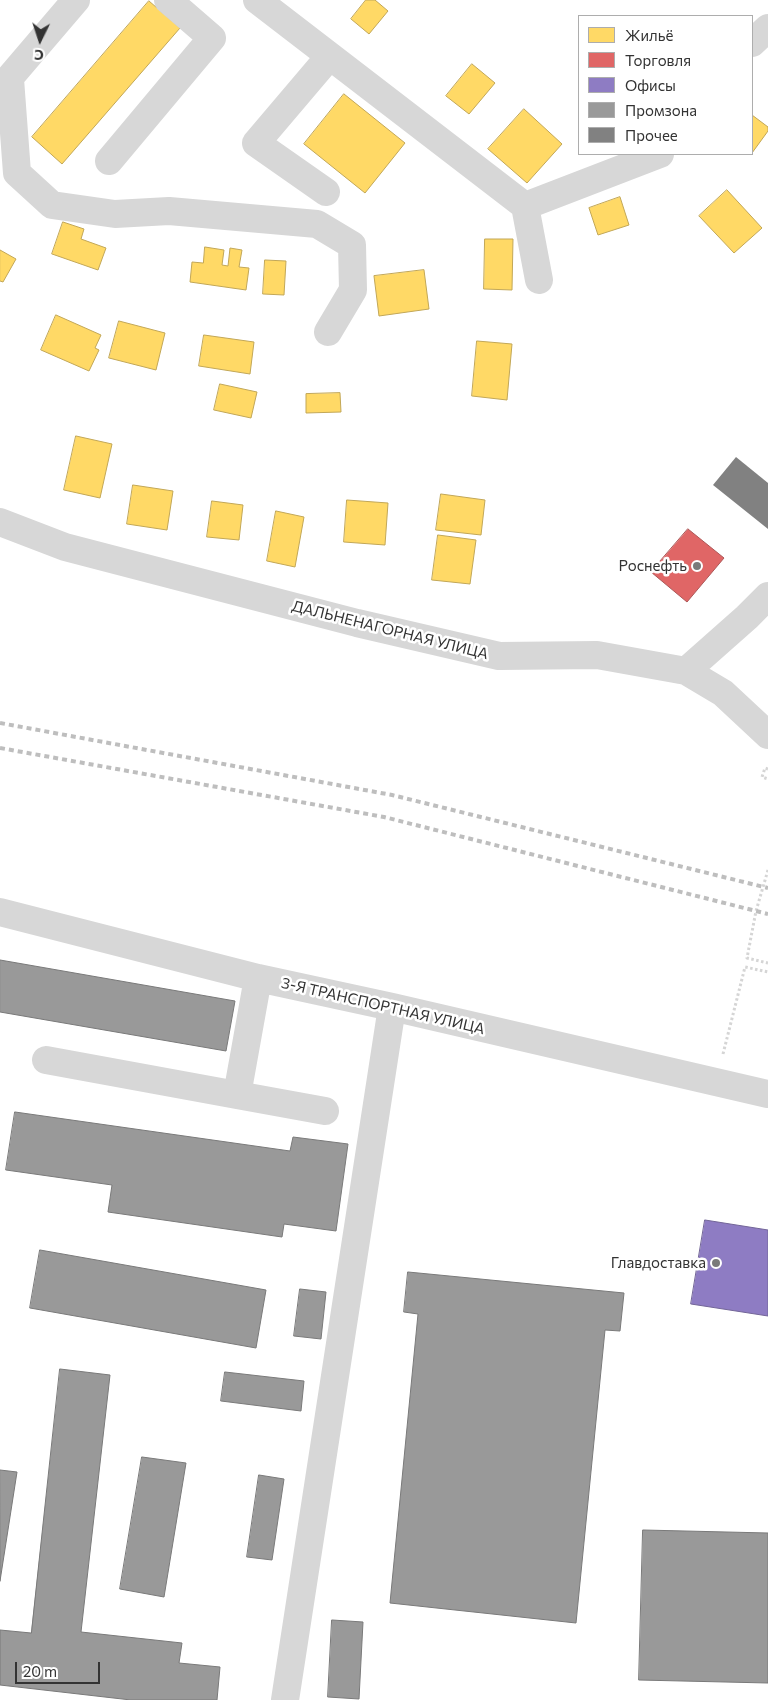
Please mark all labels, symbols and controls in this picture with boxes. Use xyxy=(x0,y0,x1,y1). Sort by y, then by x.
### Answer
north arrow xyxy=(15,15,65,65)
legend xyxy=(578,15,753,155)
text: Жильё xyxy=(625,26,673,44)
text: С xyxy=(34,47,44,64)
text: Торговля xyxy=(625,51,691,69)
text: Офисы xyxy=(625,76,676,94)
text: Промзона xyxy=(625,101,697,119)
text: Прочее xyxy=(625,126,678,144)
place label: Роснефть xyxy=(619,557,687,575)
marker: Роснефть xyxy=(691,560,703,572)
street label: ДАЛЬНЕНАГОРНАЯ УЛИЦА xyxy=(290,597,490,663)
street label: 3-Я ТРАНСПОРТНАЯ УЛИЦА xyxy=(280,974,486,1038)
place label: Главдоставка xyxy=(611,1254,706,1272)
marker: Главдоставка xyxy=(710,1257,722,1269)
scale bar xyxy=(18,1652,102,1684)
text: 20 m xyxy=(23,1662,57,1680)

